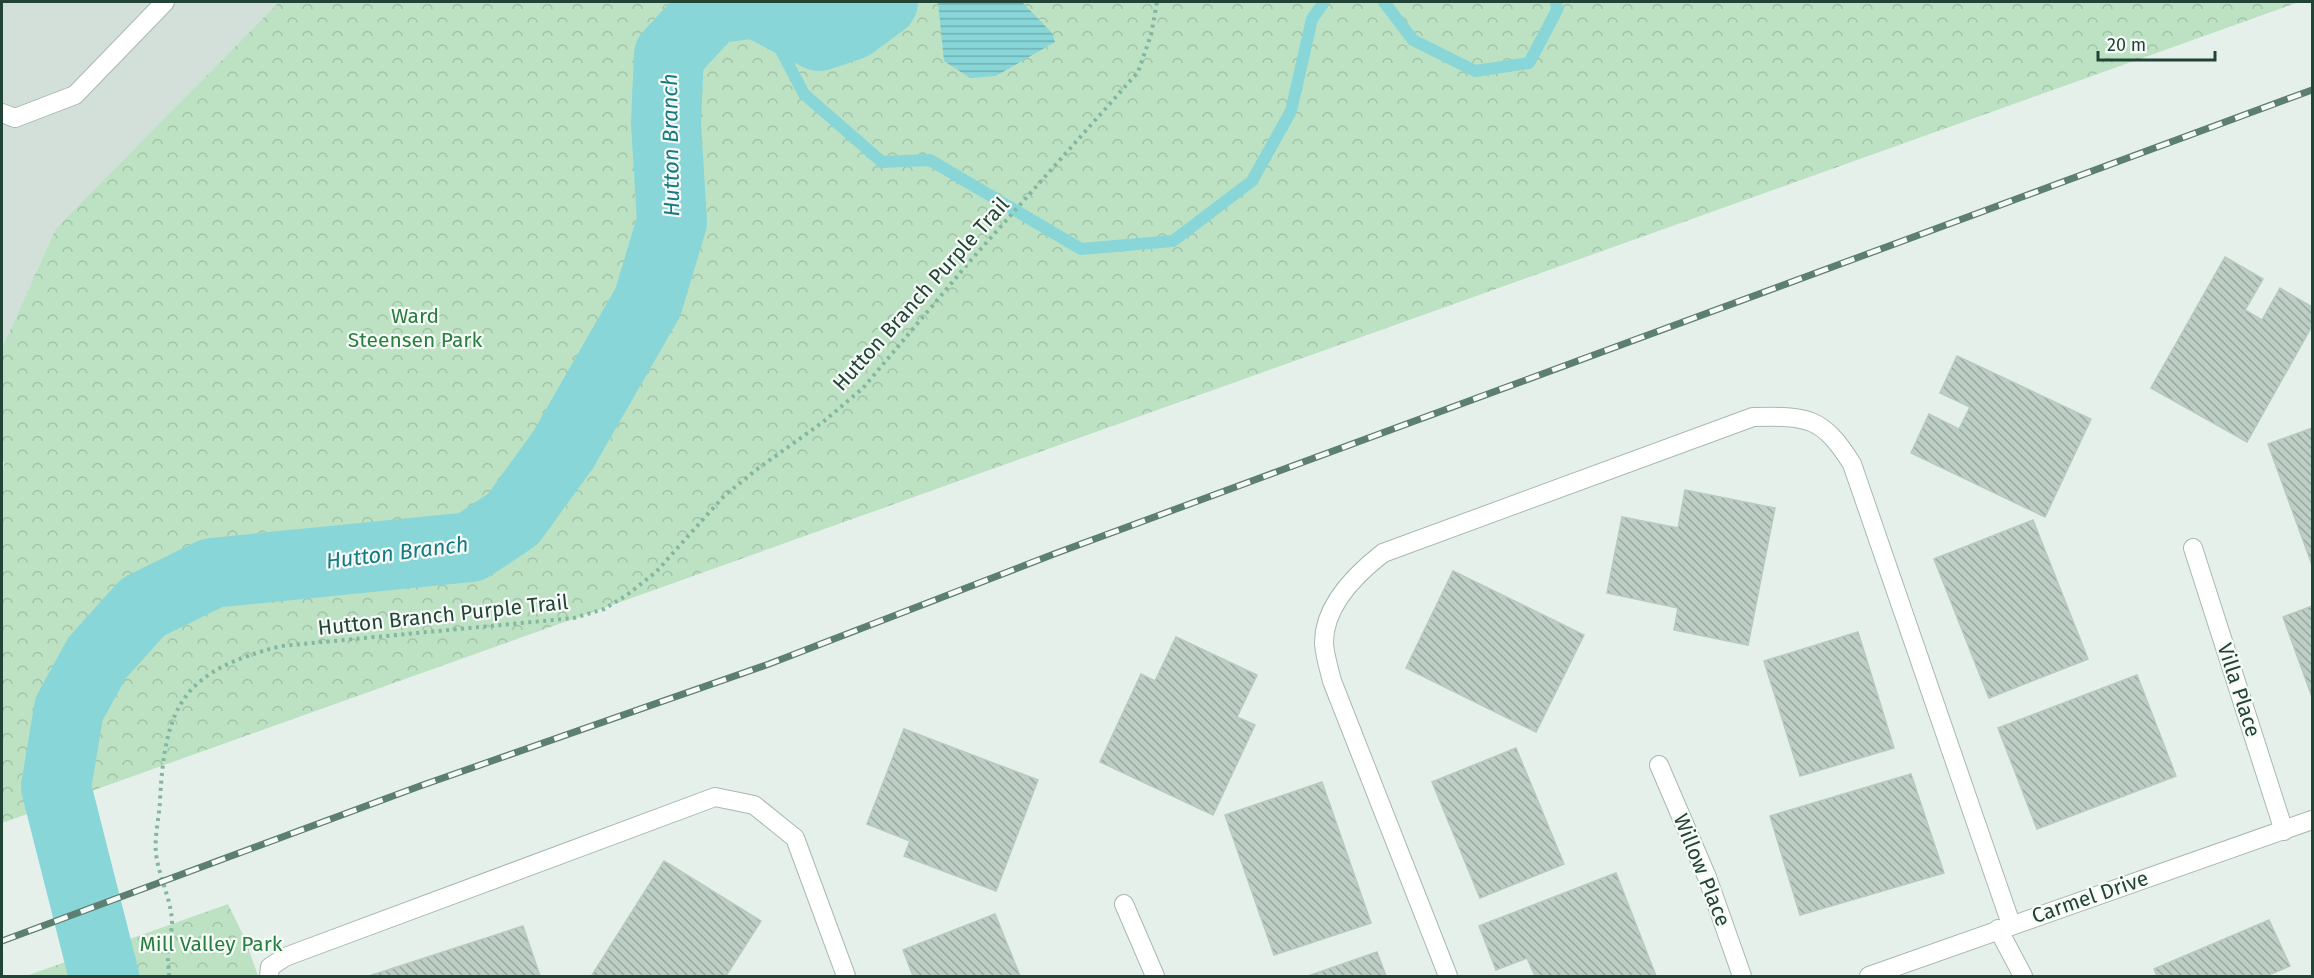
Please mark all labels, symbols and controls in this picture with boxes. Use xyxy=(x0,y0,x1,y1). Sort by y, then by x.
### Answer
scale bar xyxy=(2098,24,2215,62)
text: 20 m xyxy=(2107,34,2146,56)
water label: Hutton Branch xyxy=(656,73,685,217)
street label: Hutton Branch Purple Trail xyxy=(827,192,1015,396)
park label: Ward Steensen Park xyxy=(348,303,482,353)
water label: Hutton Branch xyxy=(324,530,470,575)
street label: Hutton Branch Purple Trail xyxy=(316,589,570,641)
street label: Villa Place xyxy=(2212,640,2266,740)
street label: Willow Place xyxy=(1668,810,1736,930)
street label: Carmel Drive xyxy=(2028,865,2152,929)
park label: Mill Valley Park xyxy=(140,931,283,957)

